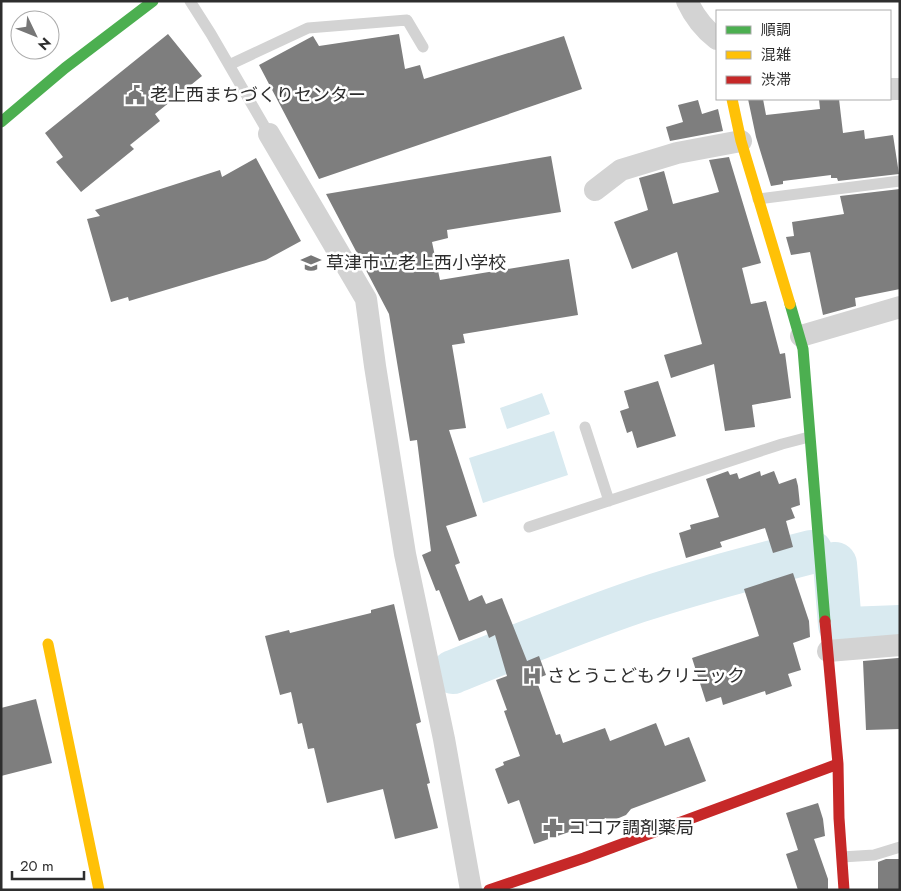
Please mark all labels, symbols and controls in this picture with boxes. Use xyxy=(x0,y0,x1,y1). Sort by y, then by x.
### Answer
north arrow xyxy=(10,10,60,60)
legend xyxy=(716,10,891,100)
text: 順調 xyxy=(761,19,791,41)
text: N xyxy=(33,33,56,55)
text: 混雑 xyxy=(761,44,791,66)
text: 渋滞 xyxy=(761,69,791,91)
place label: 老上西まちづくりセンター xyxy=(150,82,366,108)
public building icon: 老上西まちづくりセンター xyxy=(124,84,146,106)
place label: 草津市立老上西小学校 xyxy=(326,250,506,276)
school or university icon: 草津市立老上西小学校 xyxy=(300,252,322,274)
place label: さとうこどもクリニック xyxy=(547,663,745,689)
hospital icon: さとうこどもクリニック xyxy=(521,665,543,687)
place label: ココア調剤薬局 xyxy=(568,815,694,841)
pharmacy icon: ココア調剤薬局 xyxy=(542,817,564,839)
scale bar xyxy=(12,848,85,880)
text: 20 m xyxy=(20,855,54,877)

